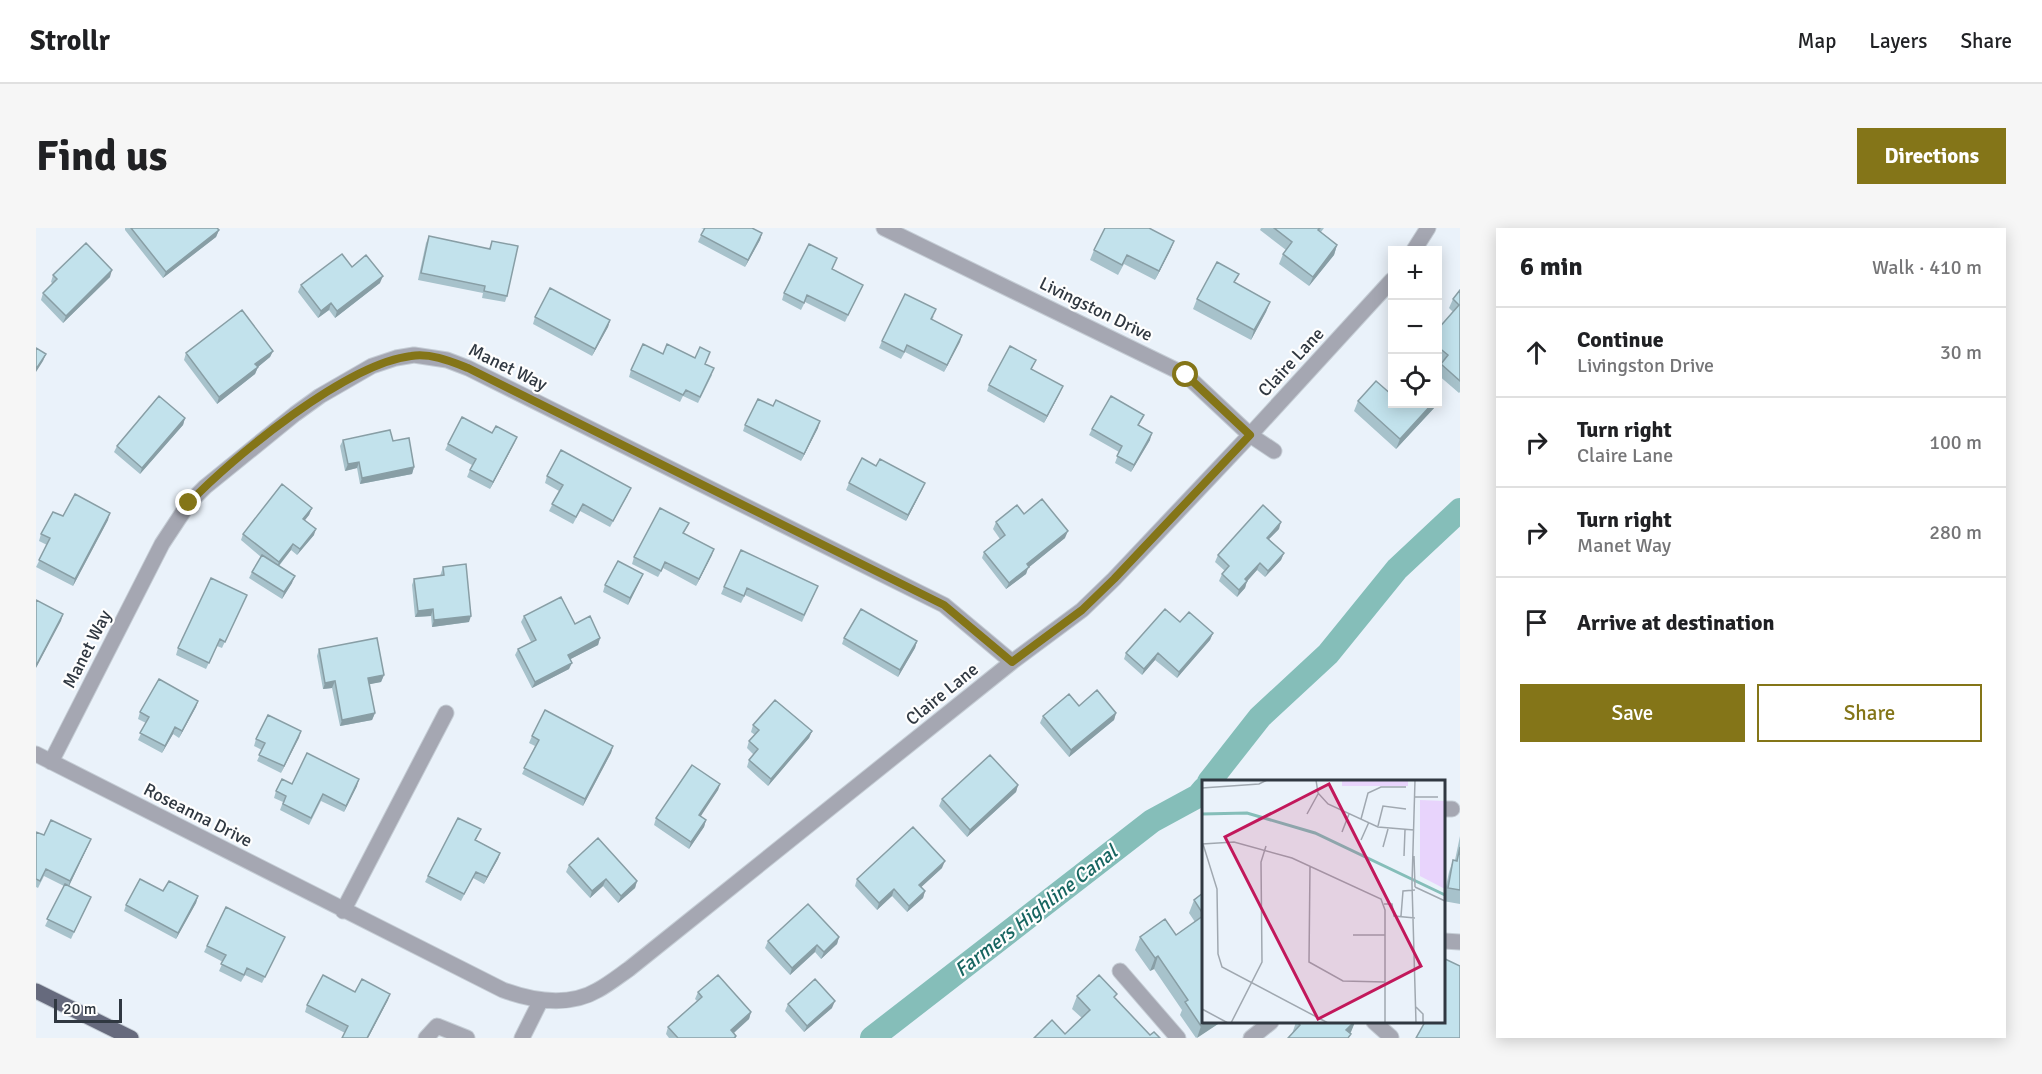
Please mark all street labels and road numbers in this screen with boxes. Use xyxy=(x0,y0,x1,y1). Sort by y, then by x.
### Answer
street label: Livingston Drive xyxy=(1036,272,1156,346)
street label: Claire Lane xyxy=(1253,323,1329,401)
street label: Manet Way xyxy=(465,339,551,396)
street label: Manet Way xyxy=(58,606,116,692)
street label: Claire Lane xyxy=(901,658,983,730)
street label: Roseanna Drive xyxy=(140,778,256,852)

